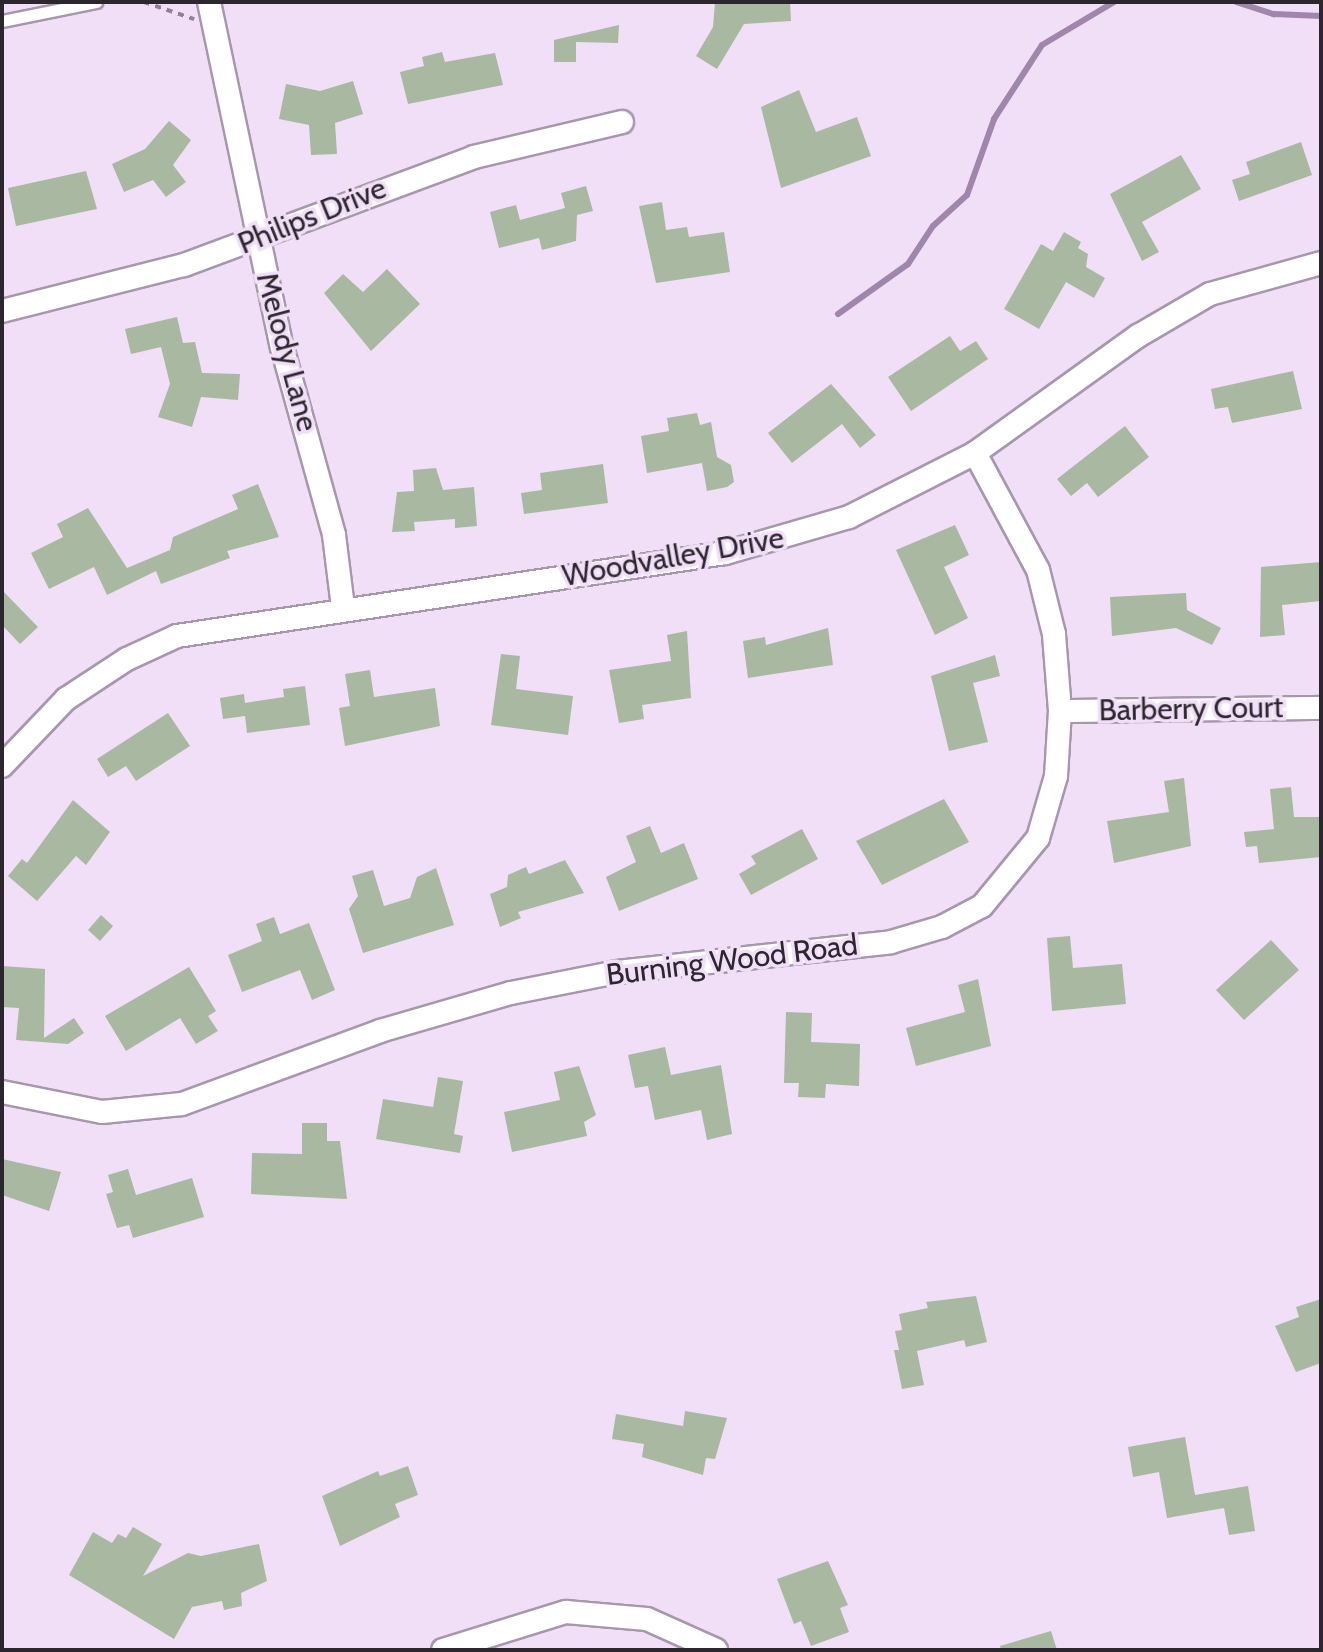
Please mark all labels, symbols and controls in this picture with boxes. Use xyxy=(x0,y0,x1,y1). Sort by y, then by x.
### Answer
street label: Philips Drive xyxy=(233,170,391,262)
street label: Melody Lane xyxy=(249,269,325,435)
street label: Woodvalley Drive xyxy=(559,520,787,594)
street label: Barberry Court xyxy=(1098,689,1284,729)
street label: Burning Wood Road xyxy=(604,927,860,993)

